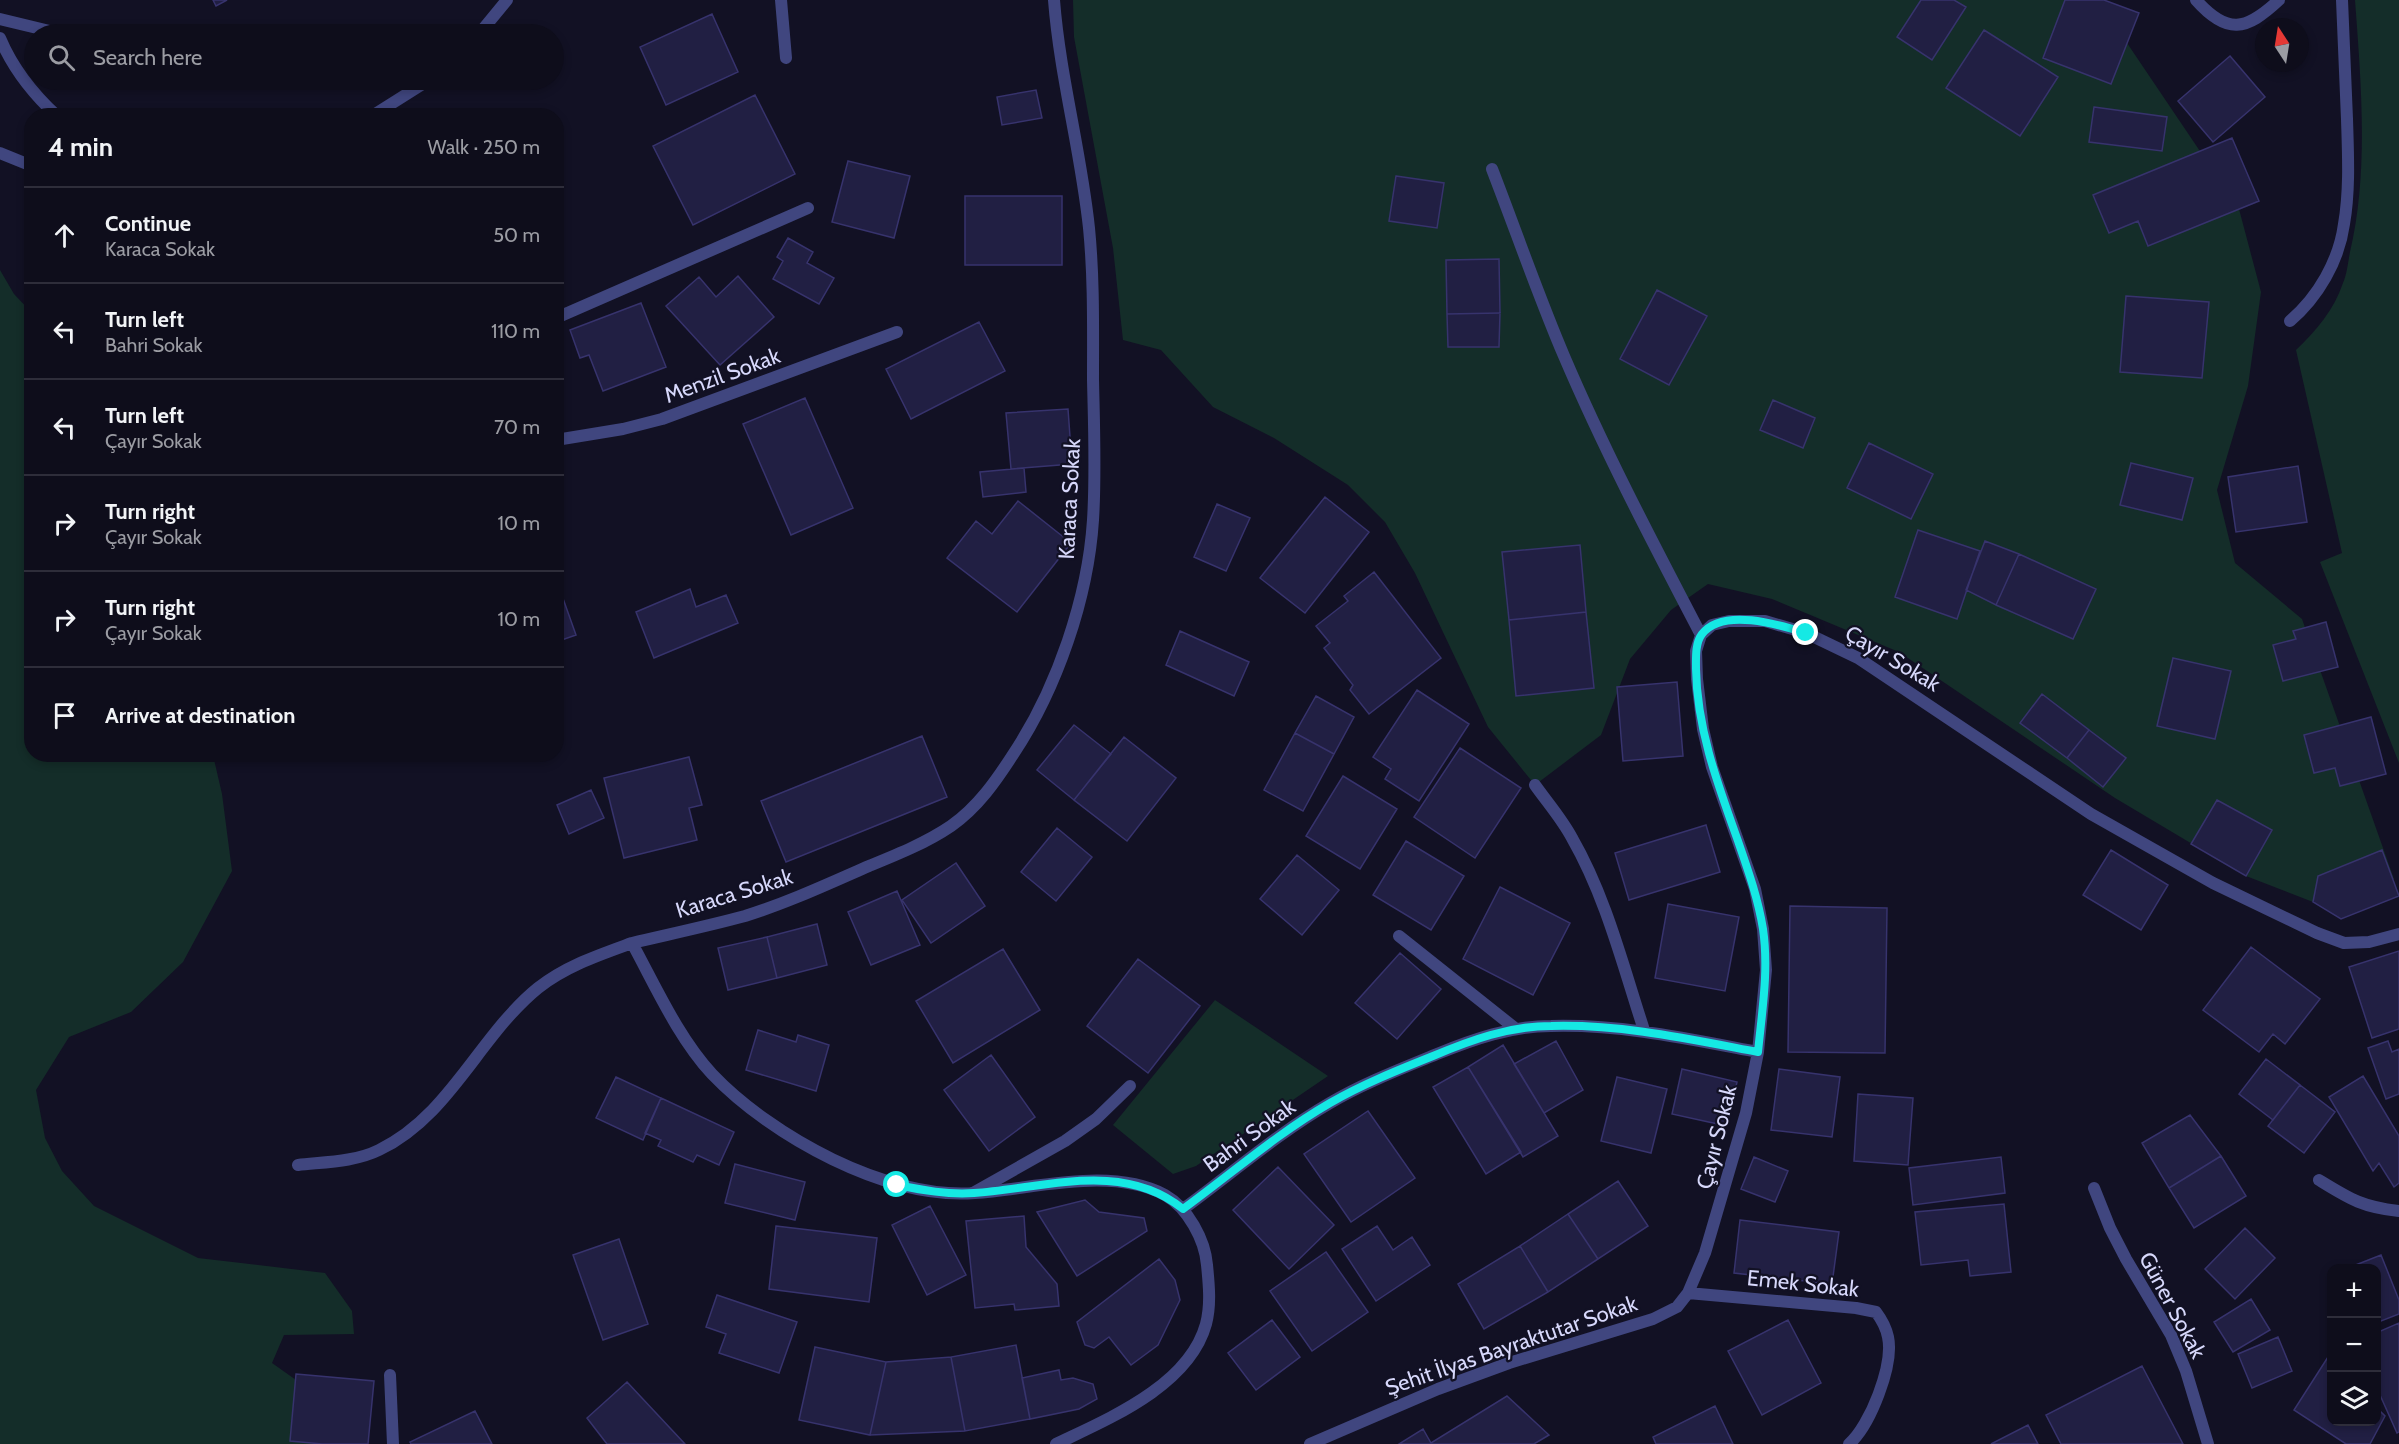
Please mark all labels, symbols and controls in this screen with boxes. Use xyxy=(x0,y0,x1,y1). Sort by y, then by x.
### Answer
north arrow xyxy=(2255,18,2309,72)
search box xyxy=(24,24,564,90)
icon: search xyxy=(45,41,78,74)
text: Search here xyxy=(93,44,202,71)
text: 4 min xyxy=(48,131,113,163)
text: Walk · 250 m xyxy=(428,135,540,159)
text: Continue xyxy=(105,210,191,237)
icon: ahead xyxy=(48,219,81,252)
text: 50 m xyxy=(493,223,540,247)
text: Karaca Sokak xyxy=(105,237,215,261)
text: Turn left xyxy=(105,306,184,333)
icon: left xyxy=(48,315,81,348)
text: 110 m xyxy=(491,319,540,343)
text: Bahri Sokak xyxy=(105,333,203,357)
street label: Menzil Sokak xyxy=(660,342,784,409)
text: Turn left xyxy=(105,402,184,429)
icon: left xyxy=(48,411,81,444)
text: 70 m xyxy=(494,415,540,439)
text: Çayır Sokak xyxy=(105,429,202,453)
street label: Karaca Sokak xyxy=(1053,438,1086,560)
text: Turn right xyxy=(105,498,195,525)
icon: right xyxy=(48,507,81,540)
text: 10 m xyxy=(497,511,540,535)
text: Çayır Sokak xyxy=(105,525,202,549)
text: Turn right xyxy=(105,594,195,621)
icon: right xyxy=(48,603,81,636)
text: 10 m xyxy=(497,607,540,631)
route end xyxy=(1792,619,1818,645)
street label: Çayır Sokak xyxy=(1840,619,1945,697)
text: Çayır Sokak xyxy=(105,621,202,645)
icon: arrive xyxy=(48,699,81,732)
text: Arrive at destination xyxy=(105,702,295,729)
street label: Karaca Sokak xyxy=(672,863,796,924)
street label: Çayır Sokak xyxy=(1691,1082,1742,1192)
street label: Bahri Sokak xyxy=(1198,1093,1301,1178)
route start xyxy=(883,1171,909,1197)
street label: Güner Sokak xyxy=(2133,1247,2212,1363)
street label: Emek Sokak xyxy=(1746,1264,1860,1303)
map controls xyxy=(2327,1264,2381,1426)
button: + xyxy=(2327,1264,2381,1318)
street label: Şehit İlyas Bayraktutar Sokak xyxy=(1382,1290,1641,1401)
button: − xyxy=(2327,1318,2381,1372)
button: layers xyxy=(2327,1372,2381,1426)

